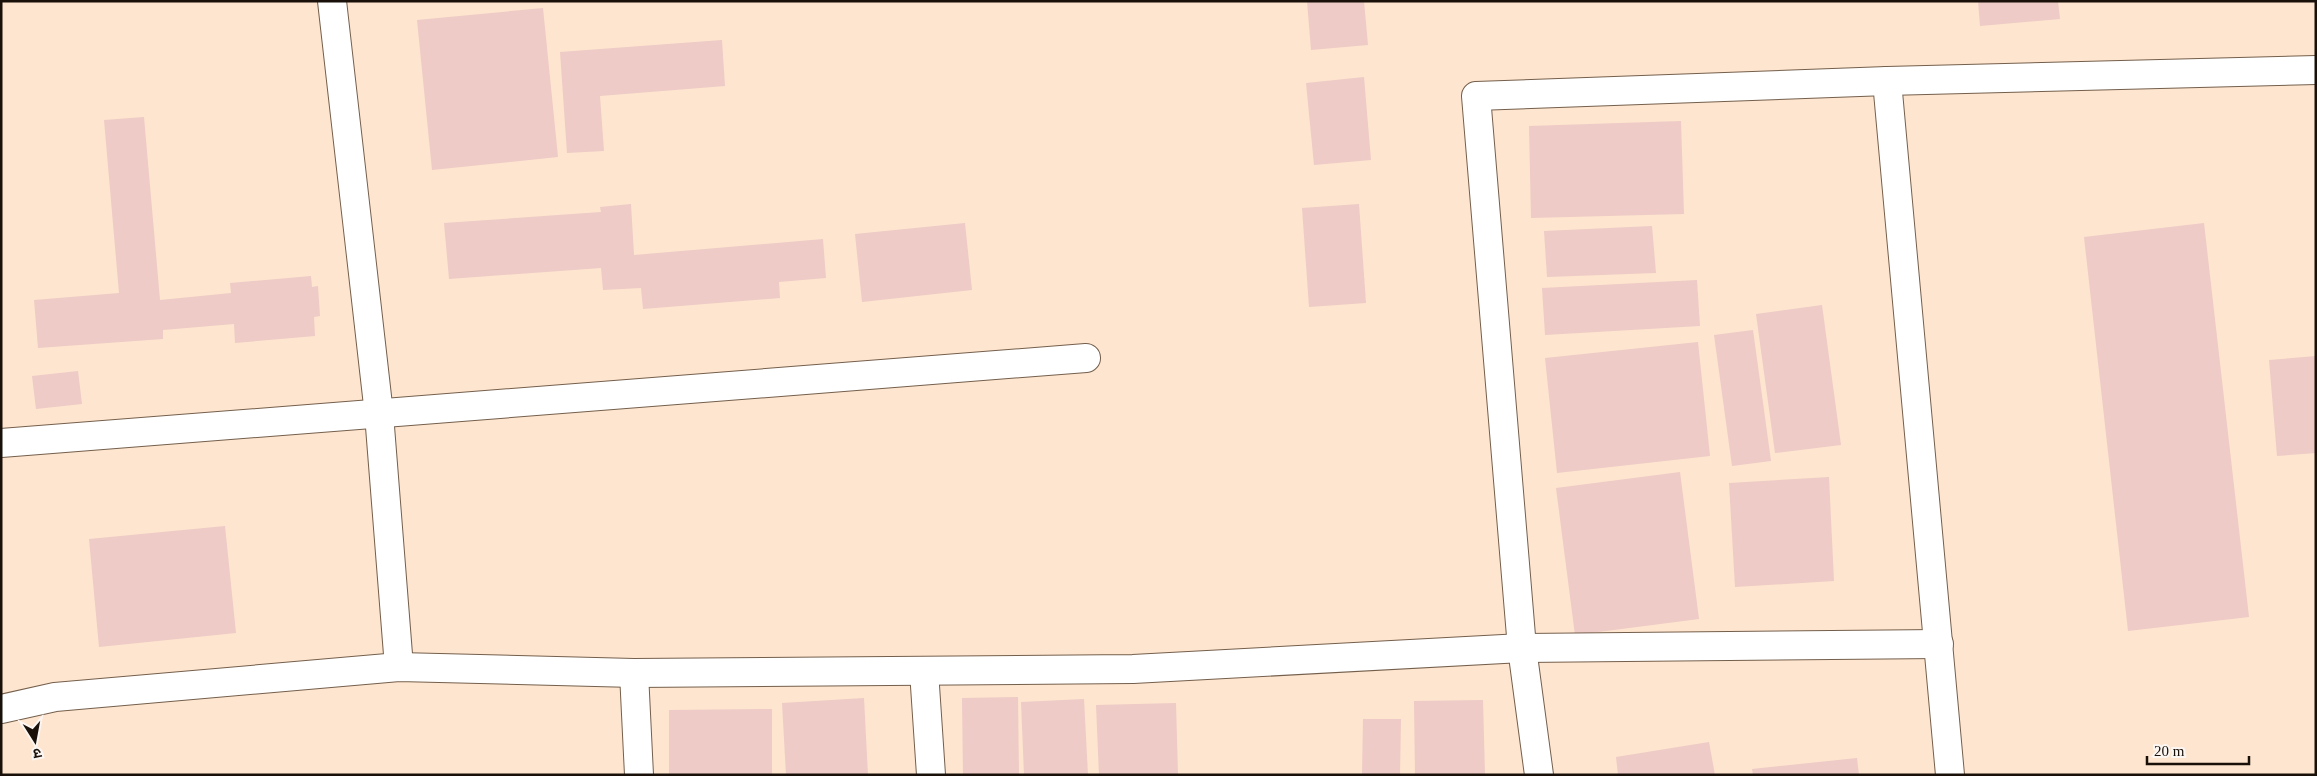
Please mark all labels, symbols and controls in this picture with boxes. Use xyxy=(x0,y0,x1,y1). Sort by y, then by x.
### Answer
north arrow xyxy=(10,716,60,766)
scale bar xyxy=(2147,734,2250,766)
text: 20 m xyxy=(2154,743,2185,759)
text: उ xyxy=(31,745,43,762)

